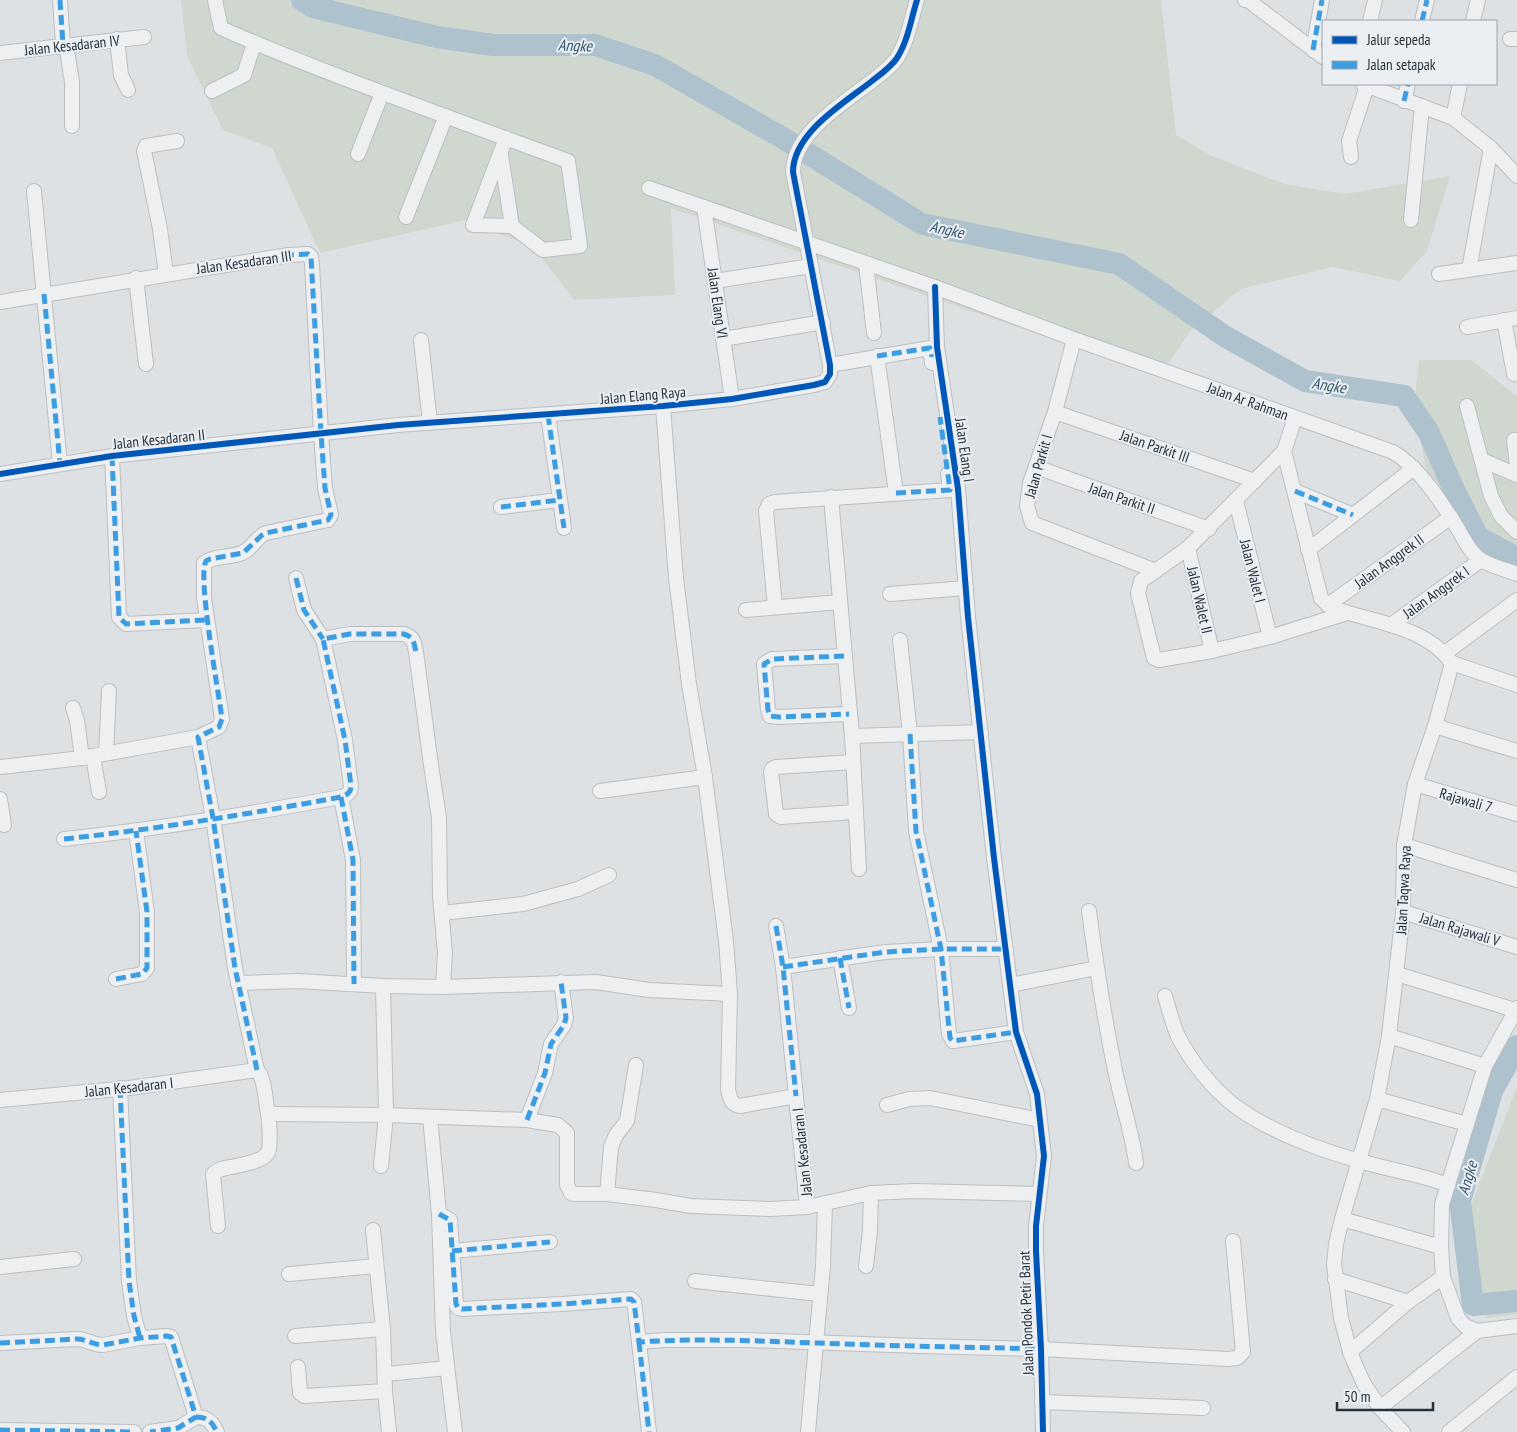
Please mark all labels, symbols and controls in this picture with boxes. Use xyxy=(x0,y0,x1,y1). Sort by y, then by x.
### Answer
legend xyxy=(1322,20,1497,85)
text: Jalur sepeda xyxy=(1366,30,1430,49)
street label: Jalan Kesadaran IV xyxy=(22,31,121,60)
water label: Angke xyxy=(558,34,594,56)
text: Jalan setapak xyxy=(1366,55,1436,74)
water label: Angke xyxy=(928,216,967,243)
street label: Jalan Kesadaran III xyxy=(194,246,293,278)
street label: Jalan Elang VI xyxy=(704,265,732,340)
water label: Angke xyxy=(1311,372,1349,398)
street label: Jalan Ar Rahman xyxy=(1204,377,1291,424)
street label: Jalan Elang Raya xyxy=(598,382,687,408)
street label: Jalan Elang I xyxy=(951,416,979,483)
street label: Jalan Kesadaran II xyxy=(111,425,206,453)
street label: Jalan Parkit III xyxy=(1117,425,1192,467)
street label: Jalan Parkit I xyxy=(1020,432,1056,501)
street label: Jalan Parkit II xyxy=(1085,478,1158,518)
street label: Jalan Anggrek II xyxy=(1350,529,1427,593)
street label: Jalan Walet I xyxy=(1236,536,1270,605)
street label: Jalan Anggrek I xyxy=(1398,562,1473,623)
street label: Jalan Walet II xyxy=(1183,564,1217,635)
street label: Rajawali 7 xyxy=(1437,783,1495,817)
street label: Jalan Taqwa Raya xyxy=(1391,845,1415,936)
street label: Jalan Rajawali V xyxy=(1417,908,1502,950)
street label: Jalan Kesadaran I xyxy=(83,1073,174,1101)
street label: Jalan Kesadaran I xyxy=(788,1107,816,1198)
water label: Angke xyxy=(1453,1157,1482,1197)
street label: Jalan Pondok Petir Barat xyxy=(1014,1251,1038,1376)
scale bar xyxy=(1337,1380,1433,1412)
text: 50 m xyxy=(1344,1387,1370,1406)

